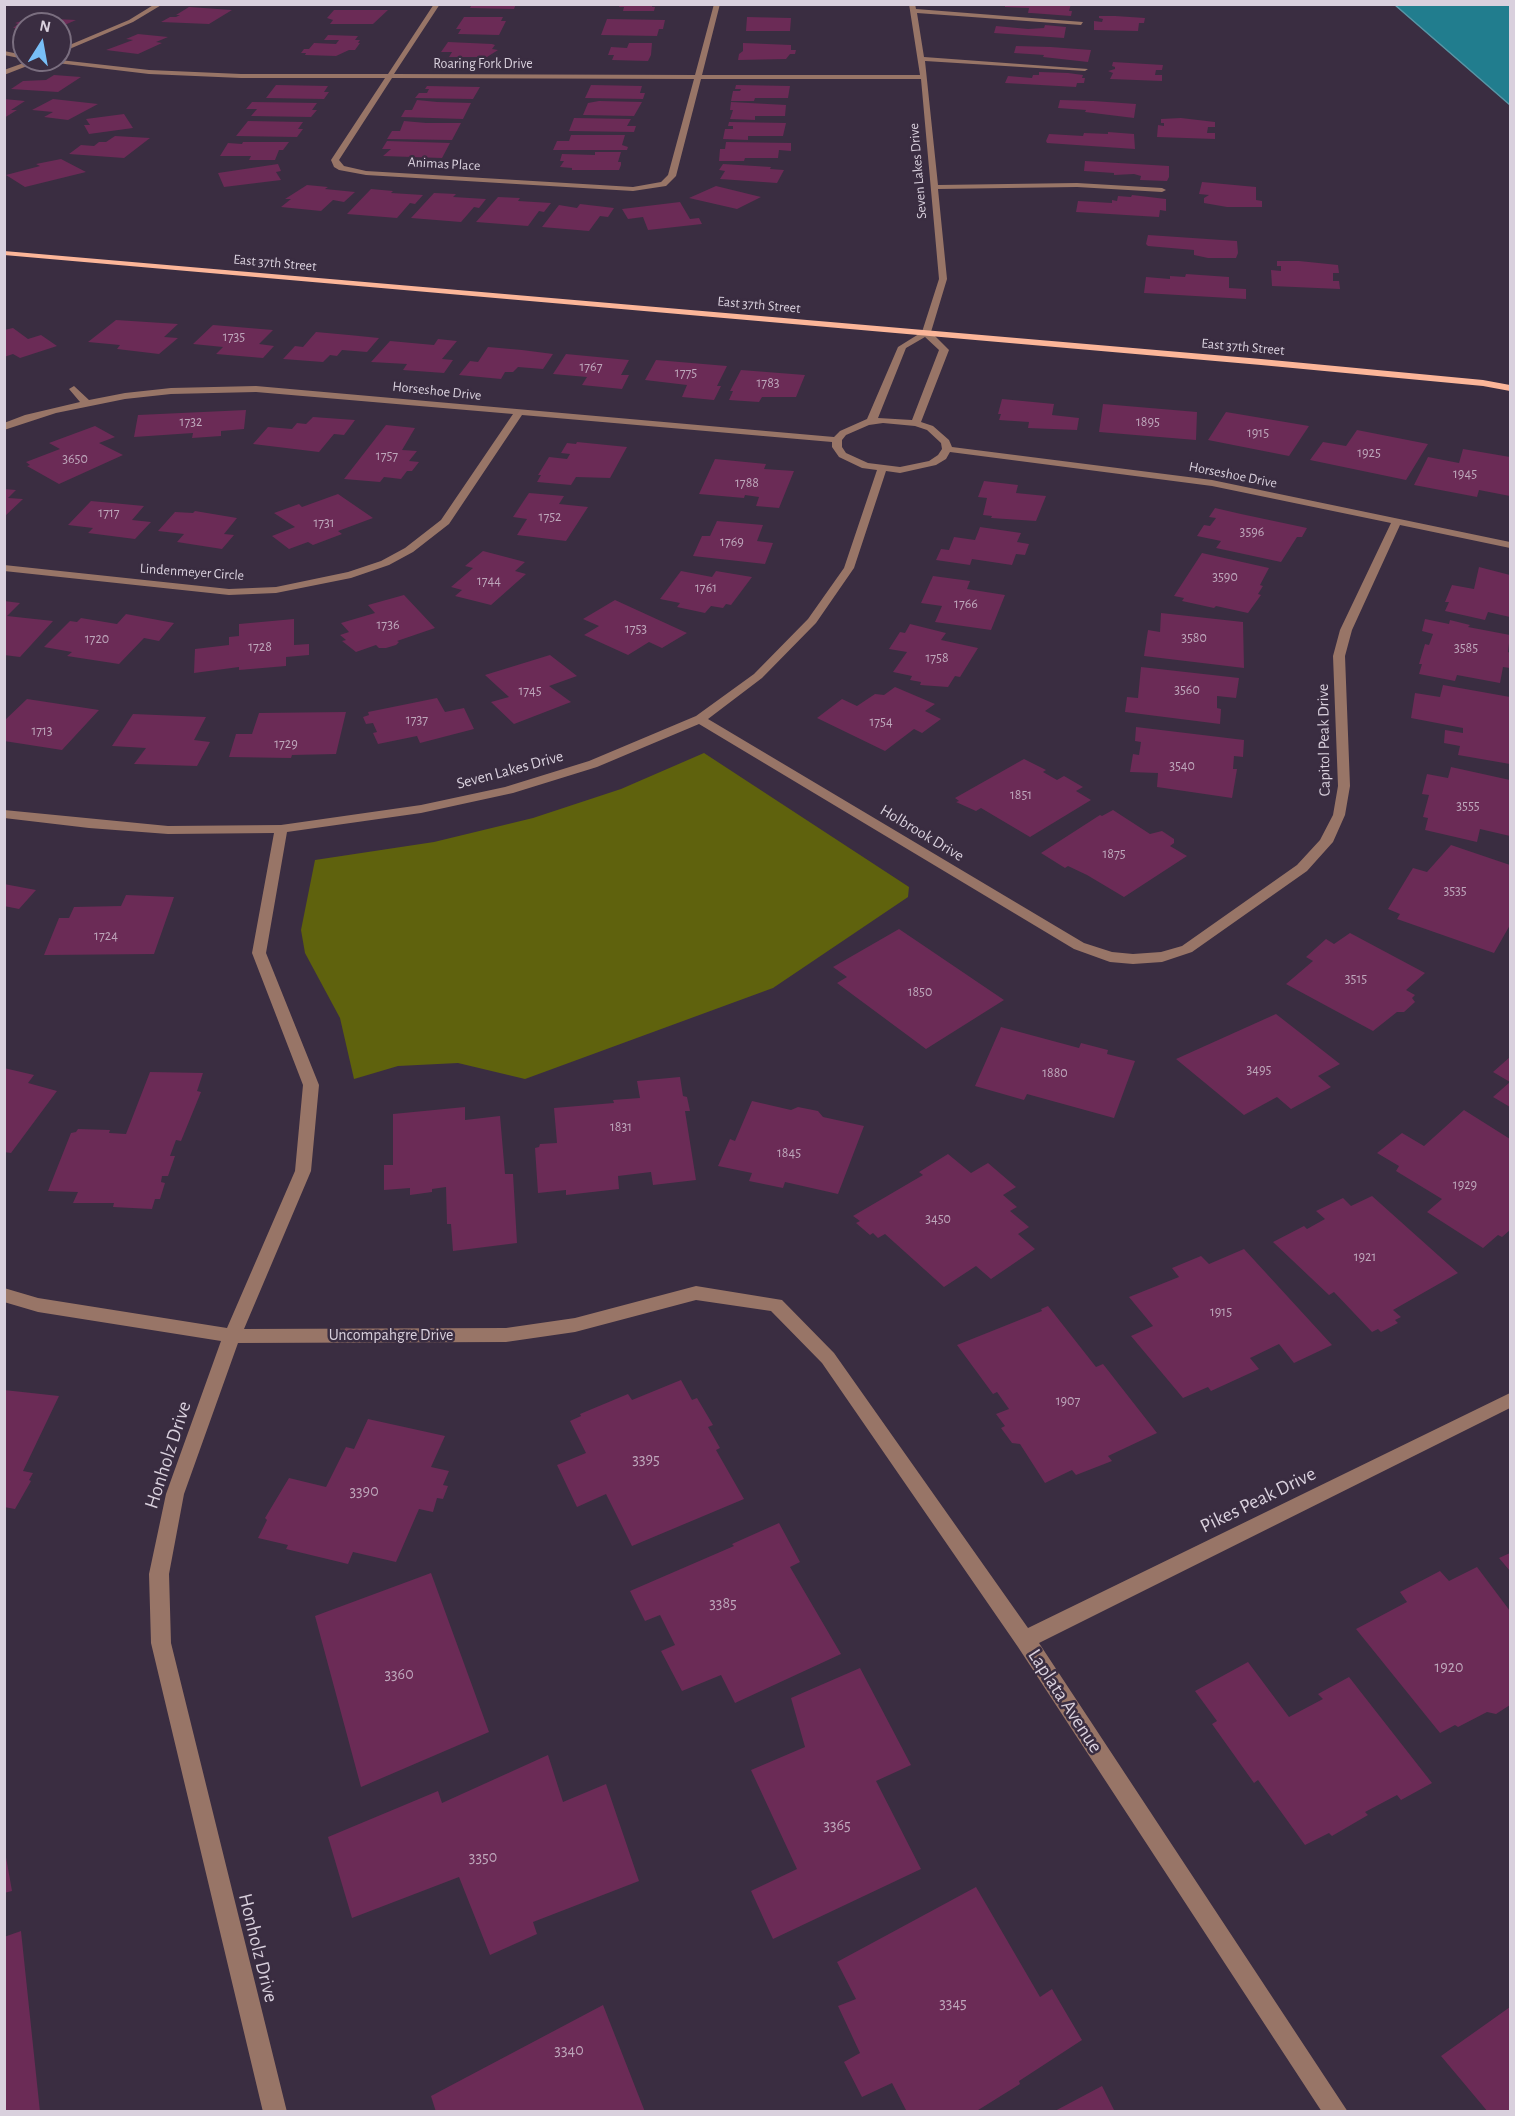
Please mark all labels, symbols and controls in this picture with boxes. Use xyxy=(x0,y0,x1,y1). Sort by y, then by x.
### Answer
north arrow xyxy=(12,12,72,72)
text: N xyxy=(38,17,52,35)
street label: Roaring Fork Drive xyxy=(433,56,533,72)
street label: Seven Lakes Drive xyxy=(905,122,931,220)
street label: Animas Place xyxy=(407,154,481,174)
street label: East 37th Street xyxy=(233,251,317,275)
street label: East 37th Street xyxy=(717,293,801,317)
house number: 1735 xyxy=(223,329,245,345)
street label: East 37th Street xyxy=(1201,335,1285,359)
house number: 1767 xyxy=(579,359,603,375)
house number: 1775 xyxy=(675,365,697,381)
house number: 1783 xyxy=(756,375,780,391)
street label: Horseshoe Drive xyxy=(392,378,482,404)
house number: 1732 xyxy=(180,414,202,430)
house number: 1895 xyxy=(1136,414,1160,430)
house number: 1915 xyxy=(1247,425,1269,441)
house number: 1925 xyxy=(1357,445,1381,461)
house number: 1757 xyxy=(376,448,398,464)
house number: 3650 xyxy=(62,451,88,467)
street label: Horseshoe Drive xyxy=(1188,458,1278,492)
house number: 1945 xyxy=(1453,466,1477,482)
house number: 1788 xyxy=(735,475,759,491)
house number: 1717 xyxy=(98,505,120,521)
house number: 1752 xyxy=(539,509,561,525)
house number: 1731 xyxy=(313,515,335,531)
house number: 3596 xyxy=(1240,524,1264,540)
house number: 1769 xyxy=(720,534,744,550)
street label: Lindenmeyer Circle xyxy=(139,560,245,584)
house number: 3590 xyxy=(1212,569,1238,585)
house number: 1744 xyxy=(477,573,501,589)
house number: 1761 xyxy=(695,580,717,596)
house number: 1766 xyxy=(954,596,978,612)
house number: 1736 xyxy=(376,617,400,633)
house number: 1753 xyxy=(625,621,647,637)
house number: 3580 xyxy=(1181,630,1207,646)
house number: 1720 xyxy=(85,631,109,647)
house number: 1728 xyxy=(248,639,272,655)
house number: 3585 xyxy=(1454,640,1478,656)
house number: 1758 xyxy=(925,650,949,666)
house number: 3560 xyxy=(1174,682,1200,698)
house number: 1745 xyxy=(518,683,542,699)
street label: Capitol Peak Drive xyxy=(1313,683,1335,797)
house number: 1737 xyxy=(406,712,428,728)
house number: 1754 xyxy=(869,714,893,730)
house number: 1713 xyxy=(31,723,53,739)
house number: 1729 xyxy=(274,736,298,752)
street label: Seven Lakes Drive xyxy=(455,747,565,793)
house number: 3540 xyxy=(1169,758,1195,774)
house number: 1851 xyxy=(1010,787,1032,803)
house number: 3555 xyxy=(1456,798,1480,814)
street label: Holbrook Drive xyxy=(877,800,967,866)
house number: 1875 xyxy=(1102,846,1126,862)
house number: 3535 xyxy=(1443,883,1467,899)
house number: 1724 xyxy=(94,928,118,944)
house number: 3515 xyxy=(1345,971,1367,987)
house number: 1850 xyxy=(908,984,932,1000)
house number: 3495 xyxy=(1247,1062,1271,1078)
house number: 1880 xyxy=(1042,1065,1068,1081)
house number: 1831 xyxy=(610,1119,632,1135)
house number: 1845 xyxy=(777,1145,801,1161)
house number: 1929 xyxy=(1453,1177,1477,1193)
house number: 3450 xyxy=(925,1211,951,1227)
house number: 1921 xyxy=(1354,1249,1376,1265)
house number: 1915 xyxy=(1210,1304,1232,1320)
street label: Uncompahgre Drive xyxy=(329,1325,453,1345)
house number: 1907 xyxy=(1056,1393,1080,1409)
street label: Honholz Drive xyxy=(139,1398,197,1512)
house number: 3395 xyxy=(632,1449,660,1469)
street label: Pikes Peak Drive xyxy=(1196,1462,1320,1538)
house number: 3390 xyxy=(349,1481,379,1501)
house number: 3385 xyxy=(709,1593,737,1613)
street label: Laplata Avenue xyxy=(1022,1645,1108,1757)
house number: 1920 xyxy=(1435,1657,1463,1677)
house number: 3360 xyxy=(384,1664,414,1684)
house number: 3365 xyxy=(823,1815,851,1835)
house number: 3350 xyxy=(469,1847,497,1867)
street label: Honholz Drive xyxy=(233,1891,283,2005)
house number: 3345 xyxy=(939,1993,967,2013)
house number: 3340 xyxy=(554,2040,584,2060)

